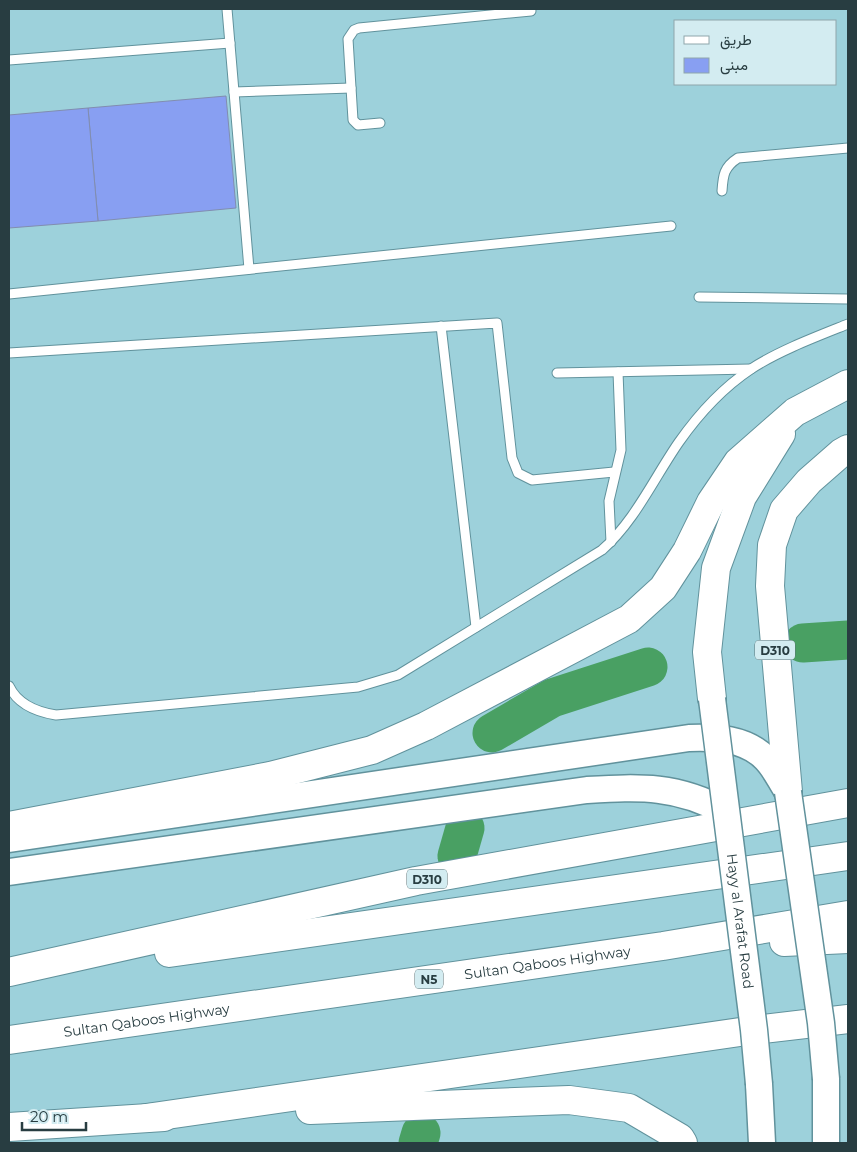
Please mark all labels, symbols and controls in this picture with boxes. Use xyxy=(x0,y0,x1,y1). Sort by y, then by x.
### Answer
legend xyxy=(674,20,837,85)
text: طريق xyxy=(720,30,752,50)
text: مبنى xyxy=(720,55,748,75)
road number: D310 xyxy=(755,640,795,660)
street label: Hayy al Arafat Road xyxy=(723,853,758,990)
road number: D310 xyxy=(407,870,447,889)
street label: Sultan Qaboos Highway xyxy=(463,942,632,983)
road number: N5 xyxy=(415,970,443,989)
street label: Sultan Qaboos Highway xyxy=(62,999,231,1041)
scale bar xyxy=(22,1100,86,1132)
text: 20 m xyxy=(30,1107,68,1126)

